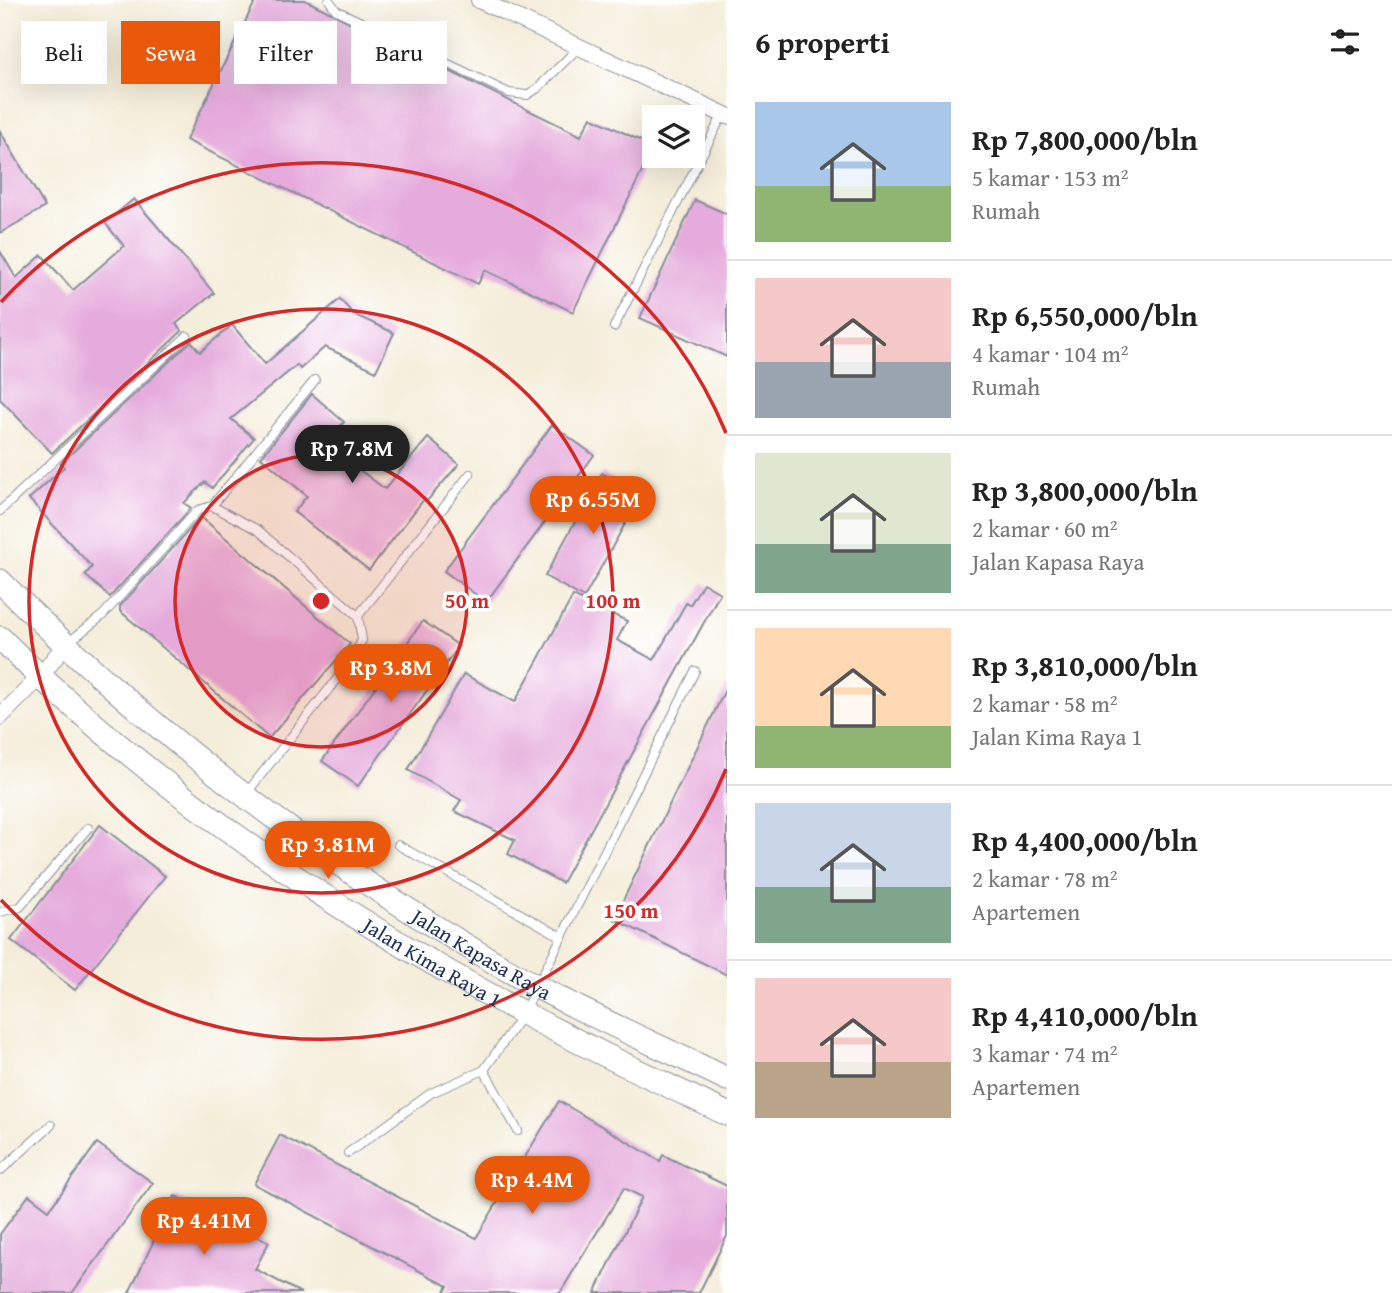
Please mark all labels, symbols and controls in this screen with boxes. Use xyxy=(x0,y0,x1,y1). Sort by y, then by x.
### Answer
text: 6 properti xyxy=(755,20,890,64)
chip: Beli xyxy=(21,21,107,84)
chip: Sewa xyxy=(121,21,220,84)
chip: Filter xyxy=(234,21,337,84)
chip: Baru xyxy=(351,21,447,84)
icon: filters xyxy=(1326,23,1364,61)
map controls xyxy=(642,105,705,168)
button: layers xyxy=(642,105,705,168)
text: Rp 7,800,000/bln xyxy=(972,117,1198,161)
icon: home xyxy=(811,130,895,214)
text: 5 kamar · 153 m² xyxy=(972,161,1129,194)
text: Rumah xyxy=(972,194,1040,227)
text: Rp 6,550,000/bln xyxy=(972,293,1198,337)
icon: home xyxy=(811,306,895,390)
text: 4 kamar · 104 m² xyxy=(972,337,1129,370)
text: Rumah xyxy=(972,370,1040,403)
pin: Rp 7.8M xyxy=(287,426,417,485)
text: Rp 7.8M xyxy=(311,431,393,464)
text: Rp 3,800,000/bln xyxy=(972,468,1198,512)
pin: Rp 6.55M xyxy=(521,476,665,536)
icon: home xyxy=(811,481,895,565)
text: Rp 6.55M xyxy=(546,482,640,515)
text: 2 kamar · 60 m² xyxy=(972,512,1118,545)
text: Jalan Kapasa Raya xyxy=(972,545,1144,578)
text: 50 m xyxy=(445,585,489,616)
text: 100 m xyxy=(585,585,641,616)
centre of rings xyxy=(309,589,333,613)
text: Rp 3,810,000/bln xyxy=(972,643,1198,687)
pin: Rp 3.8M xyxy=(326,644,456,704)
text: Rp 3.8M xyxy=(350,650,432,683)
icon: home xyxy=(811,656,895,740)
text: 2 kamar · 58 m² xyxy=(972,687,1118,720)
text: Jalan Kima Raya 1 xyxy=(972,720,1142,753)
text: Rp 4,400,000/bln xyxy=(972,818,1198,862)
pin: Rp 3.81M xyxy=(256,822,400,881)
text: Rp 3.81M xyxy=(281,827,375,860)
icon: home xyxy=(811,831,895,915)
text: 2 kamar · 78 m² xyxy=(972,862,1118,895)
text: 150 m xyxy=(603,895,659,926)
text: Apartemen xyxy=(972,895,1080,928)
street label: Jalan Kapasa Raya xyxy=(403,899,557,1007)
street label: Jalan Kima Raya 1 xyxy=(355,908,508,1015)
text: Rp 4,410,000/bln xyxy=(972,993,1198,1037)
icon: home xyxy=(811,1006,895,1090)
text: 3 kamar · 74 m² xyxy=(972,1037,1118,1070)
text: Apartemen xyxy=(972,1070,1080,1103)
pin: Rp 4.4M xyxy=(467,1156,597,1216)
text: Rp 4.4M xyxy=(491,1162,573,1195)
pin: Rp 4.41M xyxy=(132,1198,276,1257)
text: Rp 4.41M xyxy=(157,1203,251,1236)

